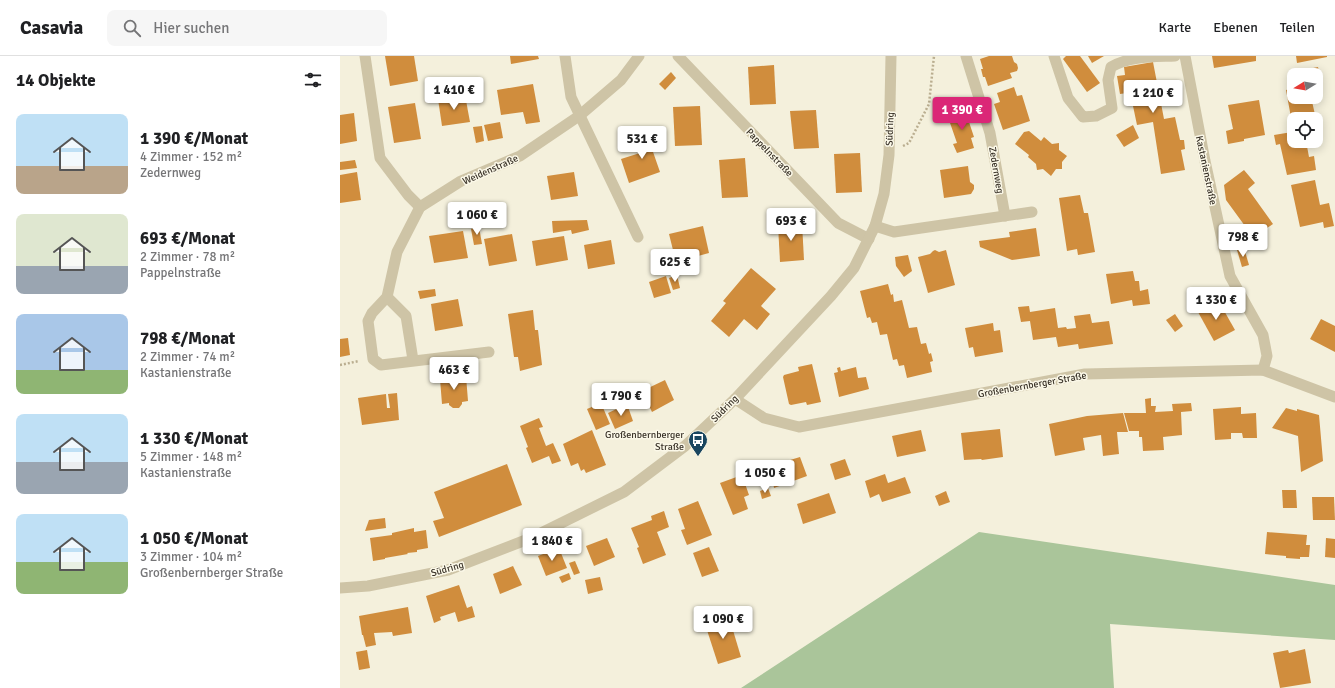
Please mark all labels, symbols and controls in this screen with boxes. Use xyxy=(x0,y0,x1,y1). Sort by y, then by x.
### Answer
search box xyxy=(107,10,387,46)
text: Casavia xyxy=(20,16,83,40)
icon: search xyxy=(121,17,143,39)
text: Hier suchen xyxy=(153,19,229,37)
text: Karte xyxy=(1159,19,1191,36)
text: Ebenen xyxy=(1213,19,1258,36)
text: Teilen xyxy=(1280,19,1315,36)
north arrow xyxy=(1287,68,1323,104)
map controls xyxy=(1287,68,1323,148)
icon: filters xyxy=(302,69,324,91)
text: 14 Objekte xyxy=(16,70,96,91)
pin: 1 410 € xyxy=(417,77,491,111)
pin: 1 210 € xyxy=(1116,80,1190,114)
text: 1 410 € xyxy=(434,82,474,98)
text: 1 210 € xyxy=(1133,85,1173,101)
pin: 1 390 € xyxy=(925,97,999,131)
text: 1 390 € xyxy=(942,102,982,118)
street label: Südring xyxy=(883,112,897,146)
button: locate xyxy=(1287,112,1323,148)
pin: 531 € xyxy=(614,126,670,160)
street label: Pappelnstraße xyxy=(743,126,795,179)
text: 1 390 €/Monat xyxy=(140,128,248,149)
icon: home xyxy=(48,130,96,178)
text: 531 € xyxy=(627,131,657,147)
street label: Kastanienstraße xyxy=(1193,135,1219,206)
street label: Zedernweg xyxy=(986,146,1006,194)
text: 4 Zimmer · 152 m² xyxy=(140,149,242,165)
street label: Weidenstraße xyxy=(461,152,520,187)
text: Zedernweg xyxy=(140,165,201,181)
pin: 1 060 € xyxy=(440,202,514,236)
text: 1 060 € xyxy=(457,207,497,223)
pin: 693 € xyxy=(763,208,819,242)
text: 693 € xyxy=(776,213,806,229)
pin: 798 € xyxy=(1215,224,1271,258)
text: 693 €/Monat xyxy=(140,228,235,249)
text: 798 € xyxy=(1228,229,1258,245)
icon: home xyxy=(48,230,96,278)
text: 2 Zimmer · 78 m² xyxy=(140,249,235,265)
pin: 625 € xyxy=(647,249,703,283)
text: 625 € xyxy=(660,254,690,270)
text: Pappelnstraße xyxy=(140,265,221,281)
pin: 1 330 € xyxy=(1179,287,1253,321)
text: 1 330 € xyxy=(1196,292,1236,308)
text: 798 €/Monat xyxy=(140,328,235,349)
icon: home xyxy=(48,330,96,378)
text: 2 Zimmer · 74 m² xyxy=(140,349,235,365)
pin: 463 € xyxy=(426,357,482,391)
text: 463 € xyxy=(439,362,469,378)
text: Kastanienstraße xyxy=(140,365,232,381)
street label: Großenbernberger Straße xyxy=(977,370,1088,400)
pin: 1 790 € xyxy=(584,383,658,417)
text: 1 790 € xyxy=(601,388,641,404)
street label: Südring xyxy=(709,393,741,425)
text: 1 330 €/Monat xyxy=(140,428,248,449)
place label: Großenbernberger Straße xyxy=(605,429,684,453)
bus stop icon: Großenbernberger Straße xyxy=(687,429,709,457)
icon: home xyxy=(48,430,96,478)
text: 5 Zimmer · 148 m² xyxy=(140,449,242,465)
pin: 1 050 € xyxy=(728,460,802,494)
text: Kastanienstraße xyxy=(140,465,232,481)
text: 1 050 € xyxy=(745,465,785,481)
text: 1 050 €/Monat xyxy=(140,528,248,549)
pin: 1 840 € xyxy=(515,528,589,562)
icon: home xyxy=(48,530,96,578)
text: 1 840 € xyxy=(532,533,572,549)
text: 3 Zimmer · 104 m² xyxy=(140,549,242,565)
street label: Südring xyxy=(429,559,465,579)
text: Großenbernberger Straße xyxy=(140,565,283,581)
pin: 1 090 € xyxy=(686,606,760,640)
text: 1 090 € xyxy=(703,611,743,627)

